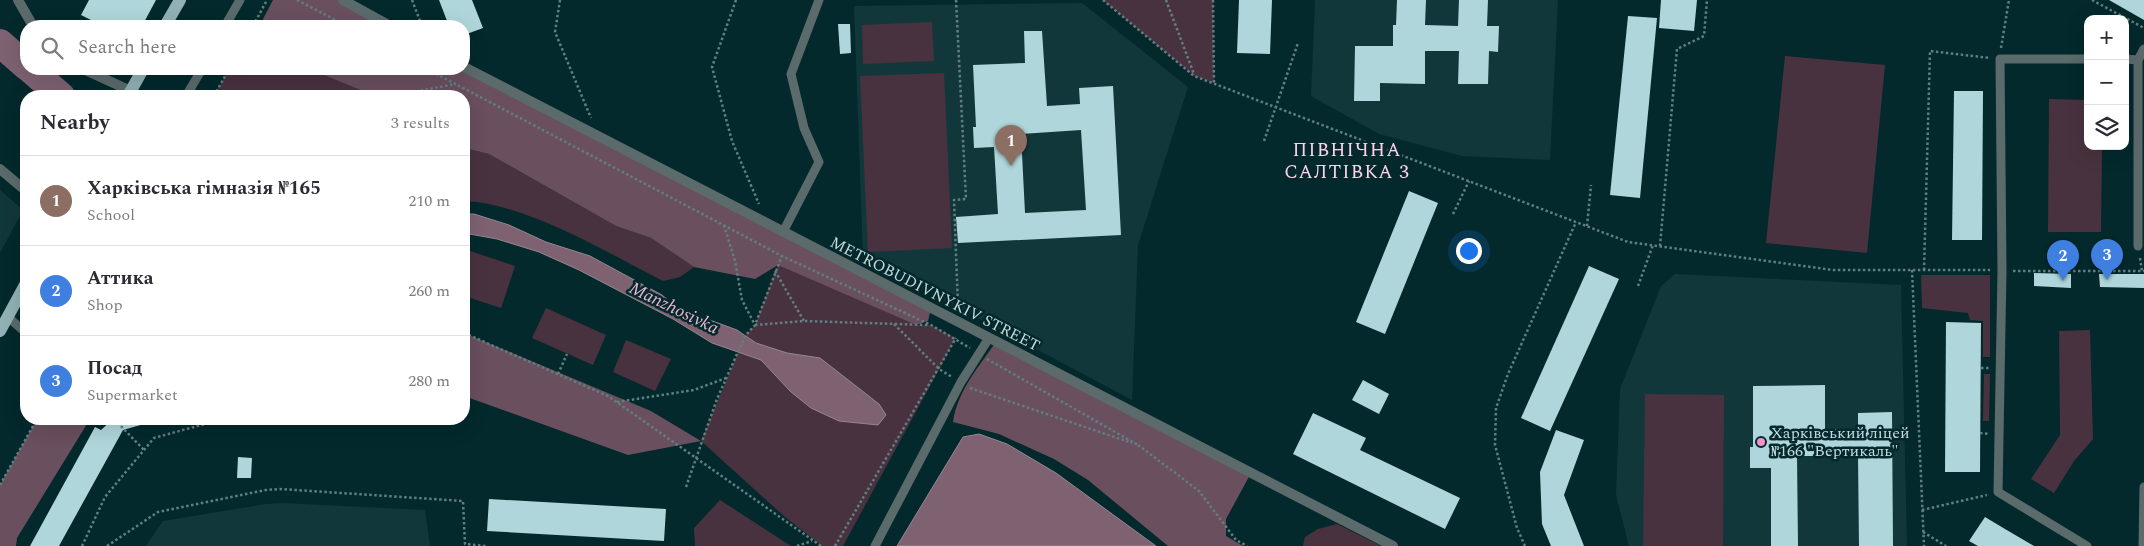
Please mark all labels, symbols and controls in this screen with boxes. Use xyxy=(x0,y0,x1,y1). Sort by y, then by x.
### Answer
map controls xyxy=(2084,15,2129,150)
button: + xyxy=(2084,15,2129,60)
search box xyxy=(20,20,470,75)
text: Search here xyxy=(78,33,177,62)
icon: search xyxy=(38,34,66,62)
button: − xyxy=(2084,60,2129,105)
button: layers xyxy=(2084,105,2129,150)
text: Nearby xyxy=(40,107,110,139)
text: 3 results xyxy=(391,111,450,135)
pin: 1 xyxy=(995,125,1027,166)
district label: ПІВНІЧНА САЛТІВКА 3 xyxy=(1284,136,1410,187)
text: Харківська гімназія №165 xyxy=(87,174,321,203)
text: 1 xyxy=(52,189,60,213)
text: 210 m xyxy=(408,189,450,213)
text: School xyxy=(87,203,135,227)
street label: METROBUDIVNYKIV STREET xyxy=(826,230,1044,358)
your location xyxy=(1456,238,1482,264)
pin: 3 xyxy=(2091,239,2123,280)
pin: 2 xyxy=(2047,240,2079,281)
text: Аттика xyxy=(87,264,154,293)
water label: Manzhosivka xyxy=(624,275,724,341)
text: 2 xyxy=(52,279,60,303)
text: 260 m xyxy=(408,279,450,303)
text: Shop xyxy=(87,293,123,317)
text: Посад xyxy=(87,354,142,383)
text: 3 xyxy=(52,369,60,393)
text: 280 m xyxy=(408,369,450,393)
text: Supermarket xyxy=(87,383,178,407)
place label: Харківський ліцей №166 "Вертикаль" xyxy=(1771,421,1910,463)
marker: Харківський ліцей №166 "Вертикаль" xyxy=(1755,436,1767,448)

